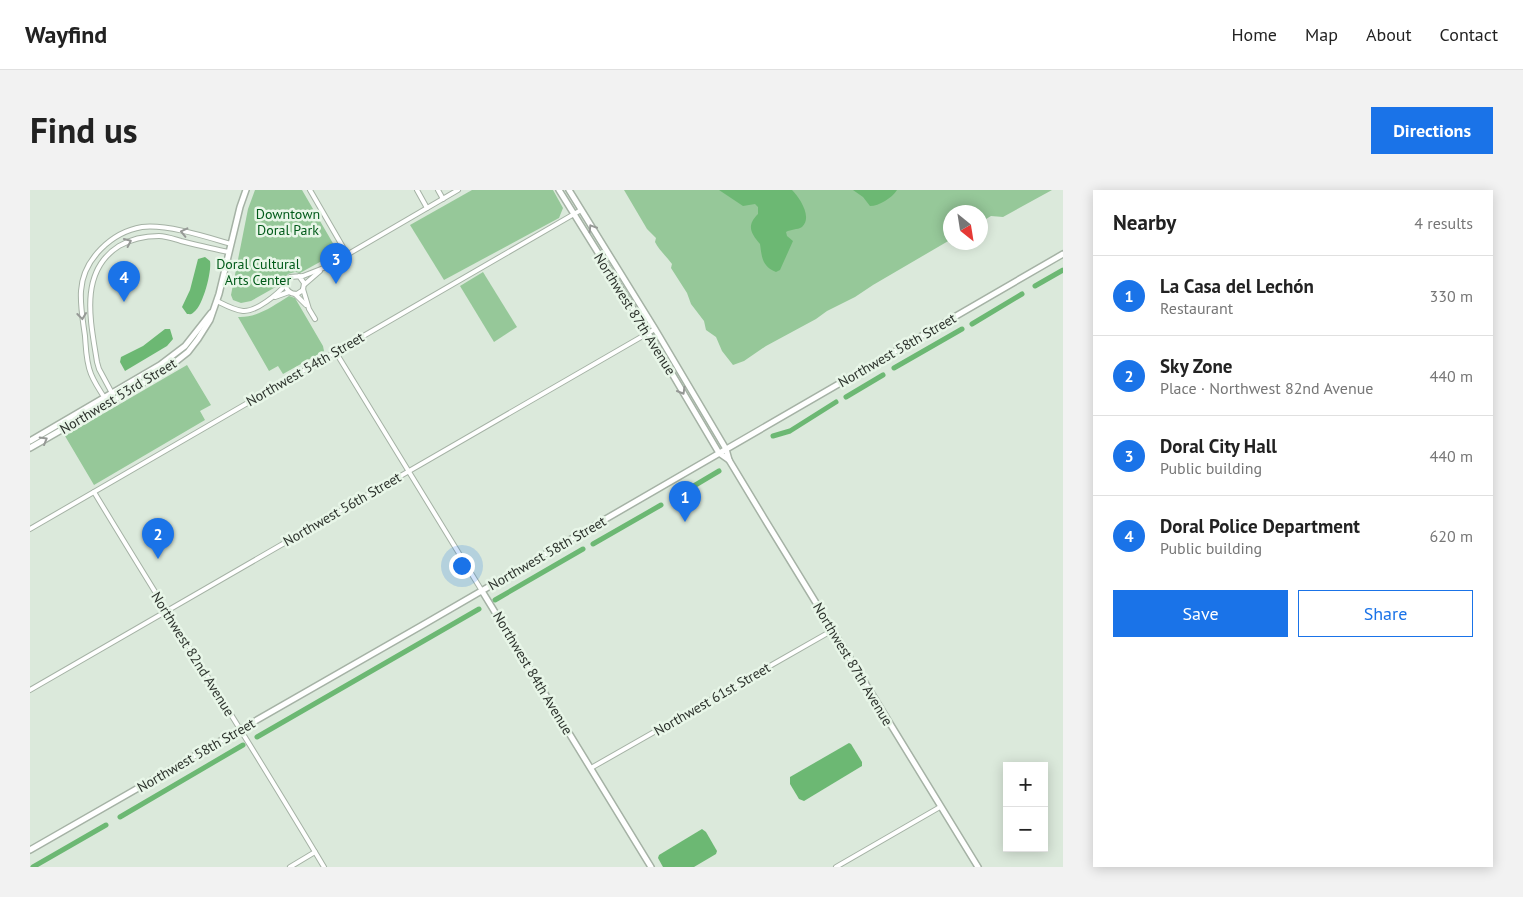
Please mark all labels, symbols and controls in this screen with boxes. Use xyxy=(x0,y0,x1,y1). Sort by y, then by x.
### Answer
text: Wayfind xyxy=(25,19,107,50)
text: Home xyxy=(1231,23,1277,46)
text: Map xyxy=(1305,23,1338,46)
text: About xyxy=(1366,23,1412,46)
text: Contact xyxy=(1440,23,1498,46)
text: Find us xyxy=(30,107,138,153)
button: Directions xyxy=(1371,107,1493,154)
park label: Downtown Doral Park xyxy=(256,205,320,239)
north arrow xyxy=(943,205,988,250)
text: Nearby xyxy=(1113,209,1176,236)
text: 4 results xyxy=(1414,213,1473,233)
one-way arrow xyxy=(589,224,599,233)
one-way arrow xyxy=(180,227,189,238)
one-way arrow xyxy=(123,238,132,248)
pin: 3 xyxy=(320,243,352,284)
street label: Northwest 87th Avenue xyxy=(590,250,680,378)
park label: Doral Cultural Arts Center xyxy=(216,255,300,289)
pin: 4 xyxy=(108,261,140,302)
text: La Casa del Lechón xyxy=(1160,274,1314,298)
text: 1 xyxy=(1124,286,1134,306)
text: 330 m xyxy=(1430,286,1473,306)
text: Restaurant xyxy=(1160,298,1233,318)
street label: Northwest 58th Street xyxy=(835,309,959,391)
one-way arrow xyxy=(76,312,87,320)
street label: Northwest 54th Street xyxy=(243,328,367,410)
street label: Northwest 53rd Street xyxy=(56,354,180,438)
text: Sky Zone xyxy=(1160,354,1232,378)
text: 2 xyxy=(1124,366,1134,386)
text: 440 m xyxy=(1430,366,1473,386)
text: Place · Northwest 82nd Avenue xyxy=(1160,378,1373,398)
one-way arrow xyxy=(675,385,685,394)
text: Doral City Hall xyxy=(1160,434,1277,458)
one-way arrow xyxy=(38,437,47,447)
text: 3 xyxy=(1124,446,1134,466)
text: 440 m xyxy=(1430,446,1473,466)
text: Public building xyxy=(1160,458,1262,478)
street label: Northwest 56th Street xyxy=(280,468,404,550)
pin: 1 xyxy=(669,481,701,522)
street label: Northwest 58th Street xyxy=(485,512,609,594)
text: Doral Police Department xyxy=(1160,514,1360,538)
pin: 2 xyxy=(142,518,174,559)
text: 4 xyxy=(1124,526,1134,546)
text: 620 m xyxy=(1430,526,1473,546)
text: Public building xyxy=(1160,538,1262,558)
your location xyxy=(449,553,475,579)
street label: Northwest 82nd Avenue xyxy=(147,588,239,720)
button: Save xyxy=(1113,590,1288,637)
button: Share xyxy=(1298,590,1473,637)
street label: Northwest 87th Avenue xyxy=(809,599,897,729)
street label: Northwest 84th Avenue xyxy=(489,608,577,738)
street label: Northwest 61st Street xyxy=(651,658,774,740)
street label: Northwest 58th Street xyxy=(134,714,258,796)
map controls xyxy=(1003,762,1048,852)
button: + xyxy=(1003,762,1048,807)
button: − xyxy=(1003,807,1048,852)

